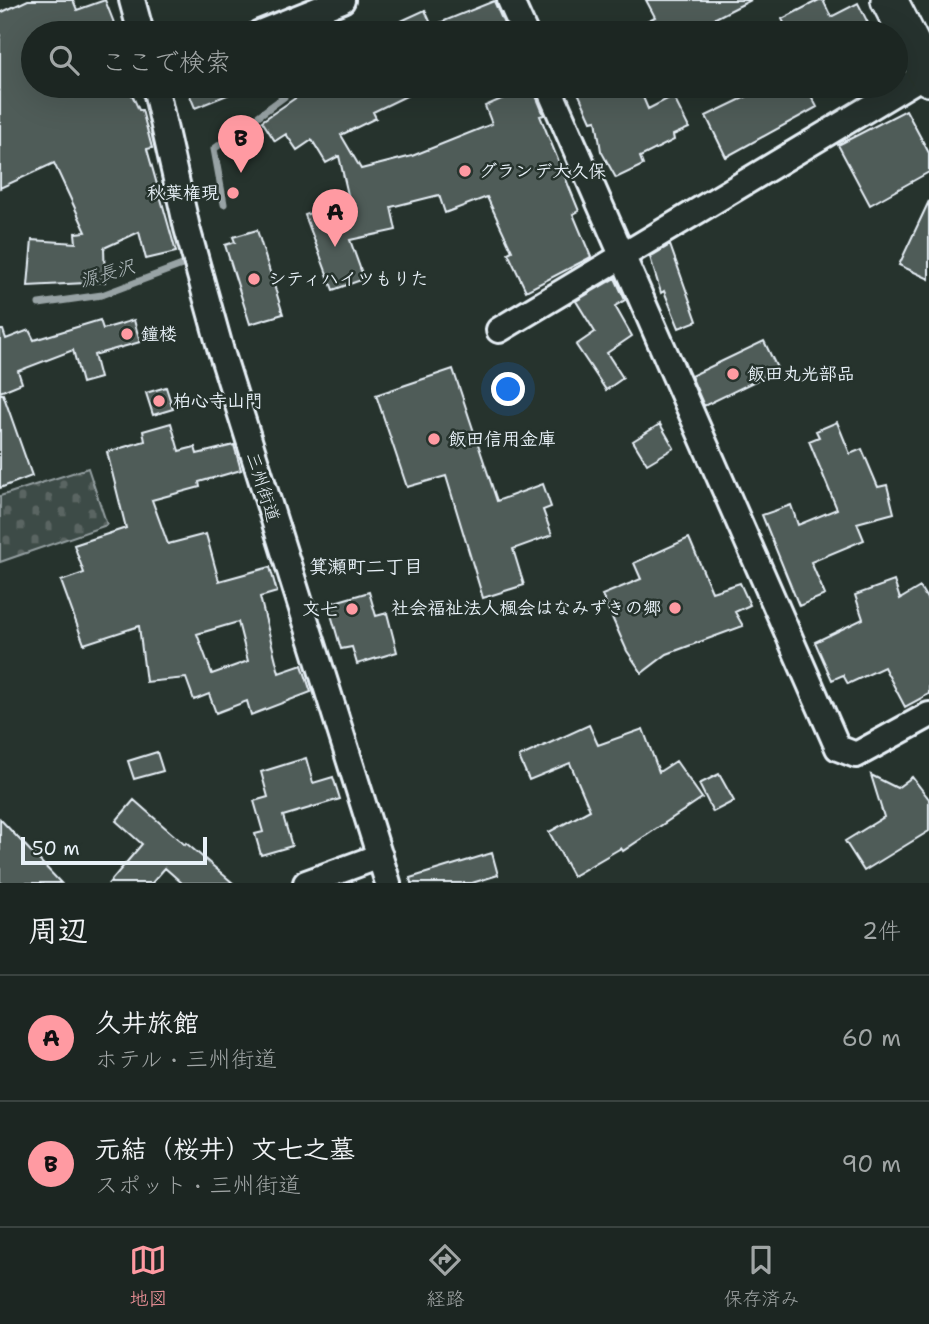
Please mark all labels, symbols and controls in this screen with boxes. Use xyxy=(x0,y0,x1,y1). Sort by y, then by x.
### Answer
search box xyxy=(21,21,908,98)
icon: search xyxy=(45,41,83,79)
text: ここで検索 xyxy=(101,44,231,79)
pin: B xyxy=(218,115,264,173)
place label: グランデ大久保 xyxy=(479,159,606,183)
marker: グランデ大久保 xyxy=(457,163,473,179)
place label: 秋葉権現 xyxy=(147,181,219,205)
marker: 秋葉権現 xyxy=(225,185,241,201)
pin: A xyxy=(312,189,358,247)
water label: 源長沢 xyxy=(76,253,139,293)
place label: シティハイツもりた xyxy=(268,267,429,291)
marker: シティハイツもりた xyxy=(246,271,262,287)
place label: 鐘楼 xyxy=(141,322,177,346)
marker: 鐘楼 xyxy=(119,326,135,342)
place label: 飯田丸光部品 xyxy=(747,362,855,386)
marker: 飯田丸光部品 xyxy=(725,366,741,382)
your location xyxy=(491,372,525,406)
place label: 柏心寺山門 xyxy=(173,389,263,413)
marker: 柏心寺山門 xyxy=(151,393,167,409)
place label: 飯田信用金庫 xyxy=(448,427,556,451)
marker: 飯田信用金庫 xyxy=(426,431,442,447)
street label: 三州街道 xyxy=(240,449,286,525)
district label: 箕瀬町二丁目 xyxy=(309,554,423,579)
place label: 社会福祉法人楓会はなみずきの郷 xyxy=(391,596,661,620)
place label: 文七 xyxy=(302,597,338,621)
marker: 社会福祉法人楓会はなみずきの郷 xyxy=(667,600,683,616)
marker: 文七 xyxy=(344,601,360,617)
scale bar xyxy=(21,834,206,866)
text: 50 m xyxy=(32,836,80,861)
text: 周辺 xyxy=(28,910,88,951)
text: 2件 xyxy=(862,916,901,946)
text: 久井旅館 xyxy=(95,1005,199,1040)
text: A xyxy=(42,1023,60,1053)
text: 60 m xyxy=(842,1023,901,1053)
text: ホテル · 三州街道 xyxy=(95,1044,277,1074)
text: 元結（桜井）文七之墓 xyxy=(95,1131,355,1166)
text: B xyxy=(44,1149,58,1179)
text: 90 m xyxy=(841,1149,901,1179)
text: スポット · 三州街道 xyxy=(95,1170,301,1200)
tab: 地図 xyxy=(129,1241,168,1311)
tab: 経路 xyxy=(426,1241,465,1311)
tab: 保存済み xyxy=(723,1241,800,1311)

